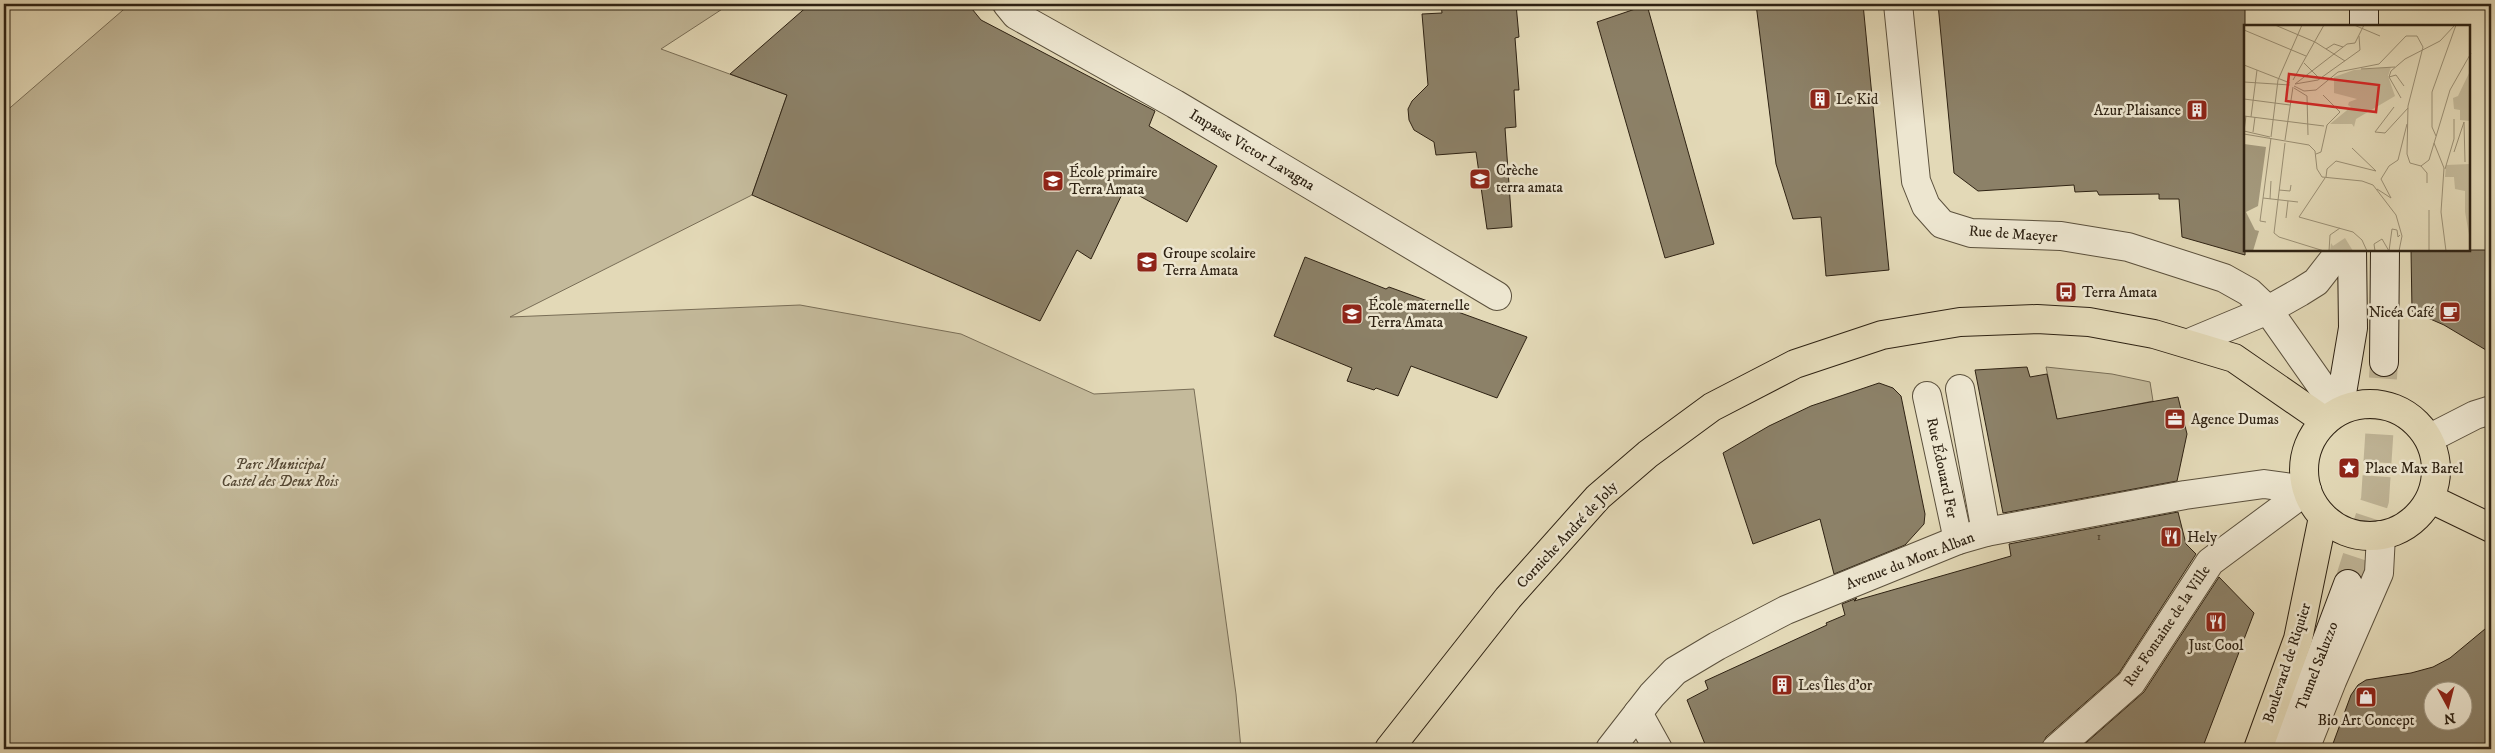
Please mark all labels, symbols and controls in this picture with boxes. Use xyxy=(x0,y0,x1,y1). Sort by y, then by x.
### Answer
inset map xyxy=(2244,25,2470,251)
building icon: Le Kid xyxy=(1808,87,1832,111)
place label: Le Kid xyxy=(1836,90,1879,109)
building icon: Azur Plaisance xyxy=(2185,98,2209,122)
place label: Azur Plaisance xyxy=(2094,101,2181,120)
street label: Impasse Victor Lavagna xyxy=(1186,105,1319,195)
place label: Crèche terra amata xyxy=(1496,161,1564,197)
place label: École primaire Terra Amata xyxy=(1069,163,1157,199)
school or university icon: Crèche terra amata xyxy=(1468,167,1492,191)
school or university icon: École primaire Terra Amata xyxy=(1041,169,1065,193)
street label: Rue de Maeyer xyxy=(1968,221,2058,247)
place label: Groupe scolaire Terra Amata xyxy=(1163,244,1256,280)
school or university icon: Groupe scolaire Terra Amata xyxy=(1135,250,1159,274)
bus stop icon: Terra Amata xyxy=(2054,280,2078,304)
place label: Terra Amata xyxy=(2082,283,2158,302)
place label: École maternelle Terra Amata xyxy=(1368,296,1470,332)
cafe icon: Nicéa Café xyxy=(2438,300,2462,324)
school or university icon: École maternelle Terra Amata xyxy=(1340,302,1364,326)
place label: Nicéa Café xyxy=(2369,303,2435,322)
office icon: Agence Dumas xyxy=(2163,407,2187,431)
place label: Agence Dumas xyxy=(2191,410,2279,429)
street label: Rue Édouard Fer xyxy=(1922,416,1962,521)
park label: Parc Municipal Castel des Deux Rois xyxy=(221,455,339,491)
place icon: Place Max Barel xyxy=(2337,456,2361,480)
place label: Place Max Barel xyxy=(2365,459,2464,478)
street label: Corniche André de Joly xyxy=(1513,477,1622,592)
restaurant icon: Hely xyxy=(2159,525,2183,549)
street label: Avenue du Mont Alban xyxy=(1843,528,1977,594)
place label: Hely xyxy=(2187,528,2218,547)
house number: 1 xyxy=(2097,529,2101,544)
street label: Rue Fontaine de la Ville xyxy=(2119,562,2215,690)
street label: Boulevard de Riquier xyxy=(2259,600,2315,725)
restaurant icon: Just Cool xyxy=(2204,610,2228,634)
street label: Tunnel Saluzzo xyxy=(2291,619,2343,713)
place label: Just Cool xyxy=(2187,636,2244,655)
building icon: Les Îles d'or xyxy=(1770,673,1794,697)
place label: Les Îles d'or xyxy=(1798,676,1873,695)
north arrow xyxy=(2422,680,2472,730)
shop icon: Bio Art Concept xyxy=(2354,685,2378,709)
text: N xyxy=(2442,708,2456,728)
place label: Bio Art Concept xyxy=(2317,711,2415,730)

